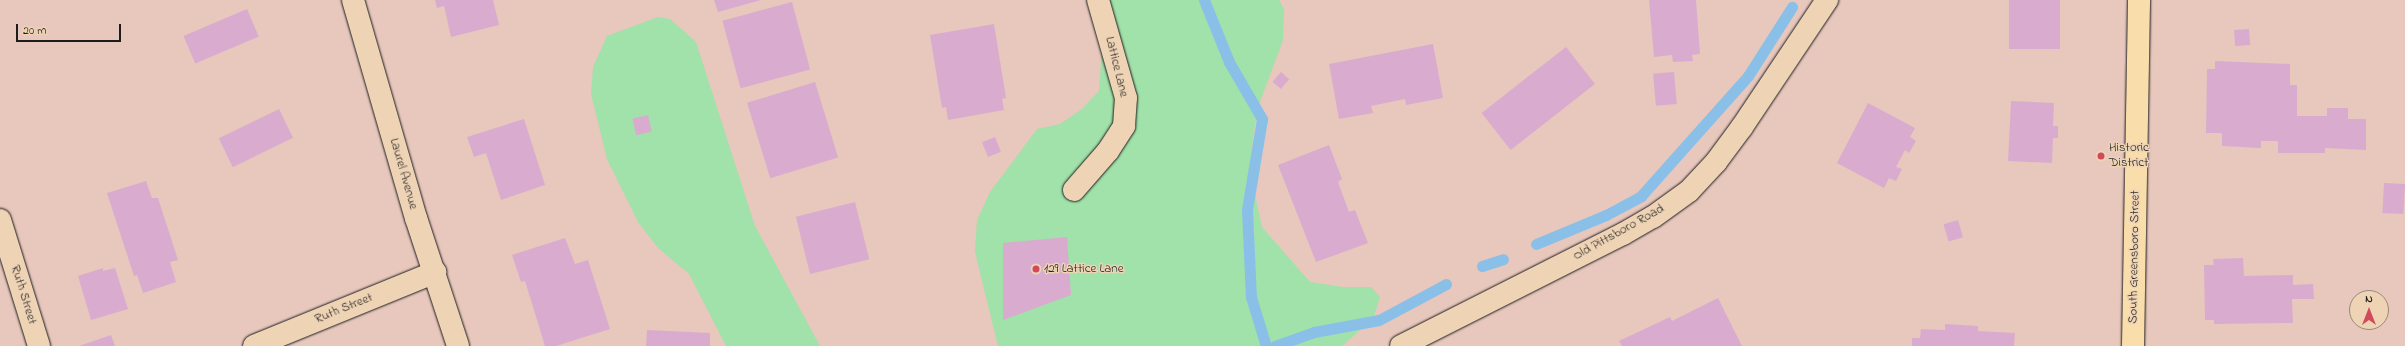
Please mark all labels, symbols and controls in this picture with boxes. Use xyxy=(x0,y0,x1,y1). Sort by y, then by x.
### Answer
scale bar xyxy=(18,16,123,42)
text: 20 m xyxy=(23,22,46,40)
street label: Lattice Lane xyxy=(1101,35,1131,99)
street label: Laurel Avenue xyxy=(385,137,421,211)
place label: Historic District xyxy=(2109,141,2149,172)
marker: Historic District xyxy=(2096,151,2106,161)
street label: South Greensboro Street xyxy=(2126,190,2144,324)
street label: Old Pittsboro Road xyxy=(1571,202,1667,264)
place label: 129 Lattice Lane xyxy=(1044,261,1124,277)
street label: Ruth Street xyxy=(7,263,39,327)
marker: 129 Lattice Lane xyxy=(1031,264,1041,274)
street label: Ruth Street xyxy=(313,290,375,328)
north arrow xyxy=(2349,290,2389,330)
text: N xyxy=(2365,291,2373,307)

